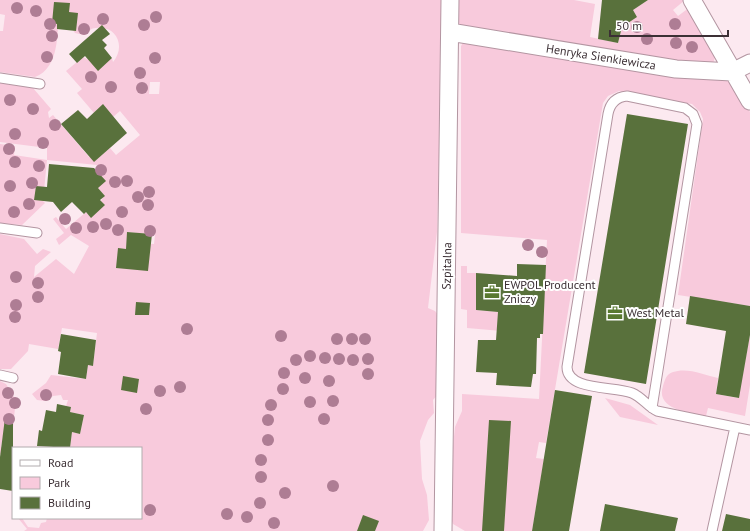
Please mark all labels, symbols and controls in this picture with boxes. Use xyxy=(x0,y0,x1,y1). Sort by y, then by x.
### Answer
scale bar xyxy=(610,12,728,38)
text: 50 m xyxy=(616,18,642,33)
street label: Henryka Sienkiewicza xyxy=(545,40,657,73)
street label: Szpitalna xyxy=(439,242,454,290)
place label: EWPOL Producent Zniczy xyxy=(504,277,596,306)
office icon: EWPOL Producent Zniczy xyxy=(483,283,501,301)
office icon: West Metal xyxy=(606,304,624,322)
place label: West Metal xyxy=(627,305,684,320)
legend xyxy=(12,447,142,519)
text: Road xyxy=(48,455,73,470)
text: Park xyxy=(48,475,70,490)
text: Building xyxy=(48,495,91,510)

